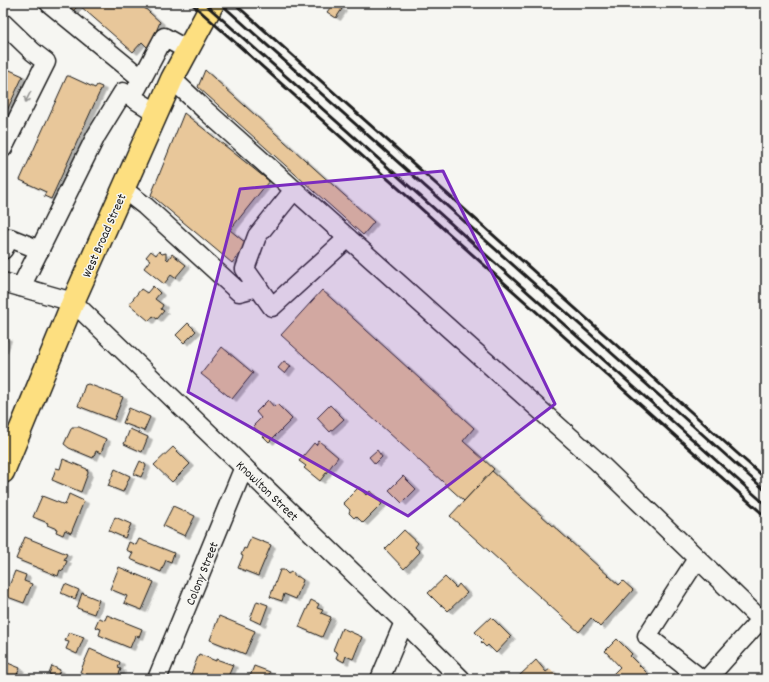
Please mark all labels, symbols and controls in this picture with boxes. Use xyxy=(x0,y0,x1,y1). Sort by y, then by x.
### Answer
one-way arrow xyxy=(24,91,31,103)
street label: West Broad Street xyxy=(78,191,132,281)
street label: Knowlton Street xyxy=(231,457,302,527)
street label: Colony Street xyxy=(182,539,225,609)

